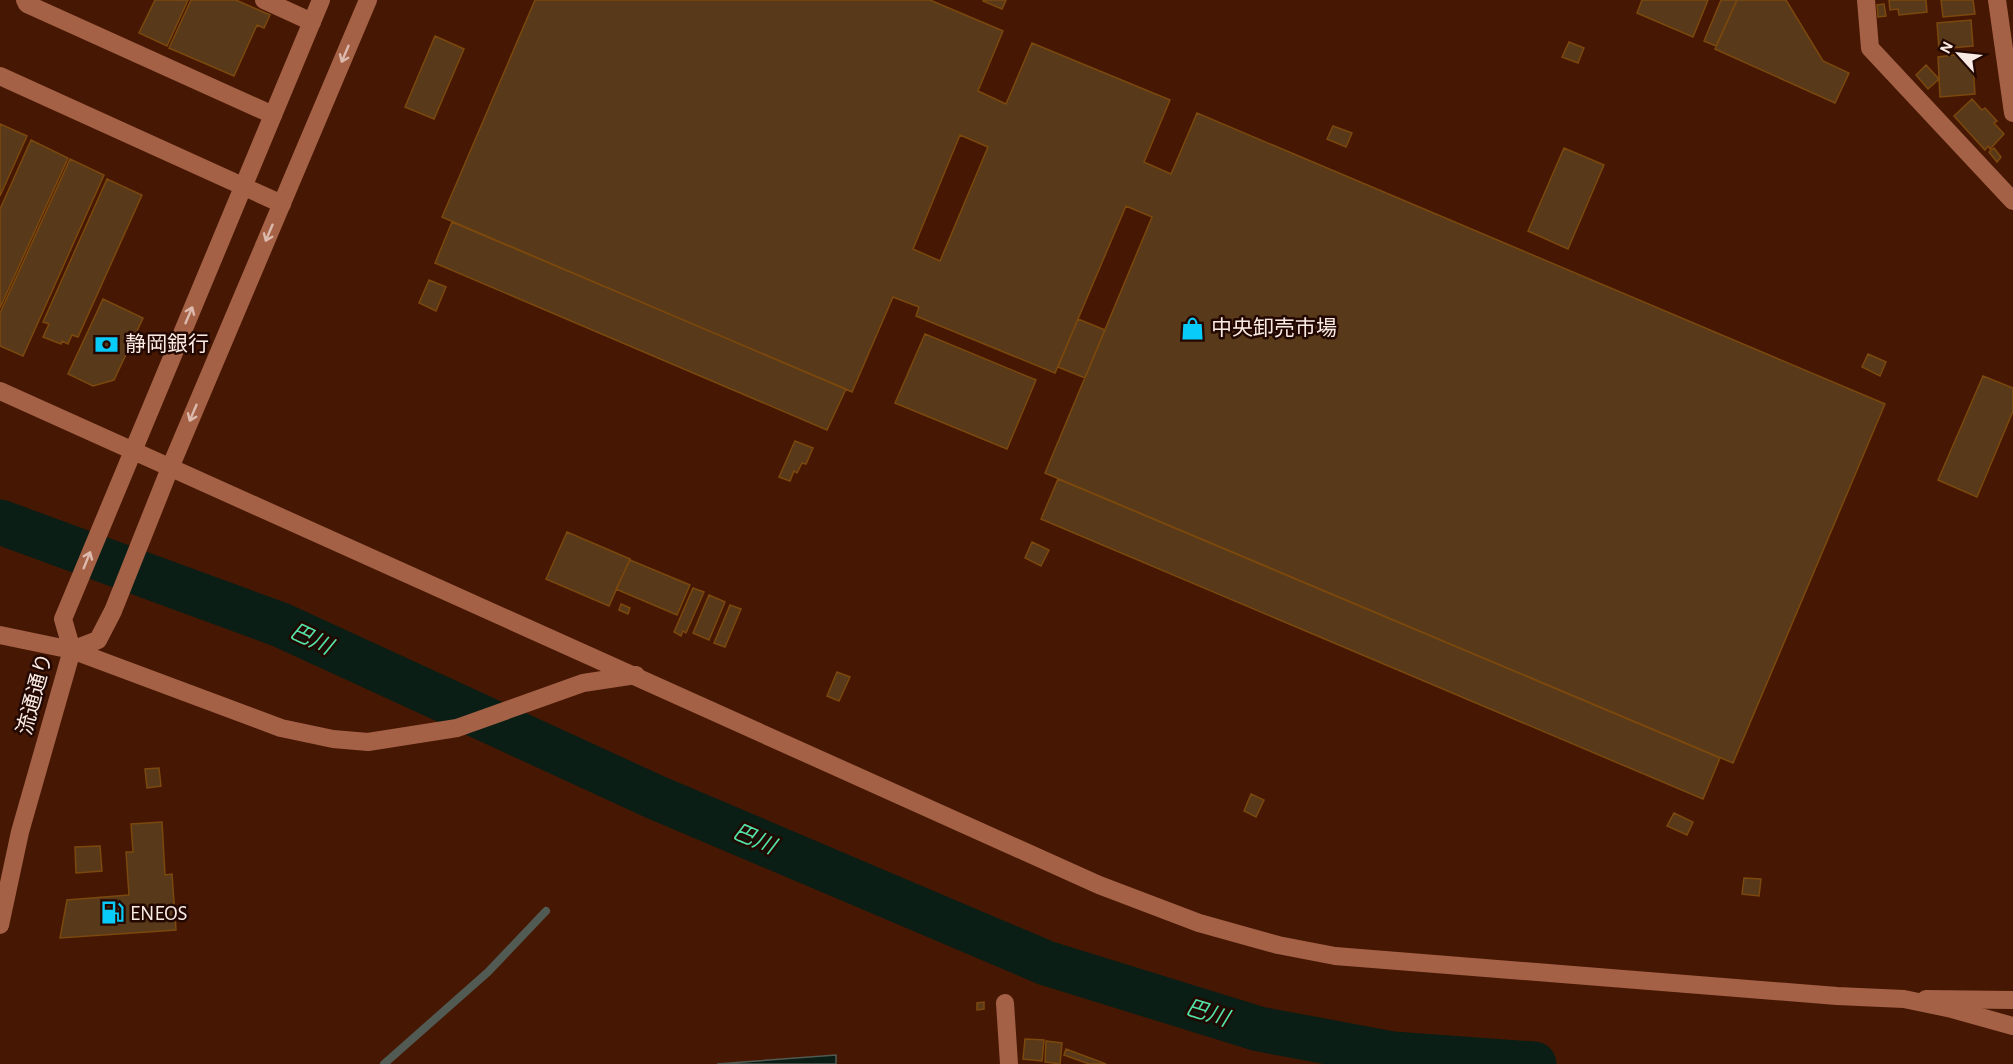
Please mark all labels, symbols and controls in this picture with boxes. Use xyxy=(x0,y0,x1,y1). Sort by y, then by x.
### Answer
north arrow xyxy=(1929,24,1989,84)
text: N xyxy=(1937,39,1956,56)
one-way arrow xyxy=(339,44,350,63)
one-way arrow xyxy=(263,224,274,242)
one-way arrow xyxy=(184,306,195,324)
shop icon: 中央卸売市場 xyxy=(1180,315,1206,341)
place label: 中央卸売市場 xyxy=(1211,317,1337,339)
bank icon: 静岡銀行 xyxy=(94,331,120,357)
place label: 静岡銀行 xyxy=(125,333,209,355)
one-way arrow xyxy=(187,404,198,422)
one-way arrow xyxy=(82,552,93,570)
water label: 巴川 xyxy=(286,620,337,659)
street label: 流通通り xyxy=(13,650,56,737)
water label: 巴川 xyxy=(729,820,780,859)
fuel station icon: ENEOS xyxy=(99,900,125,926)
place label: ENEOS xyxy=(130,903,188,924)
water label: 巴川 xyxy=(1183,996,1233,1031)

